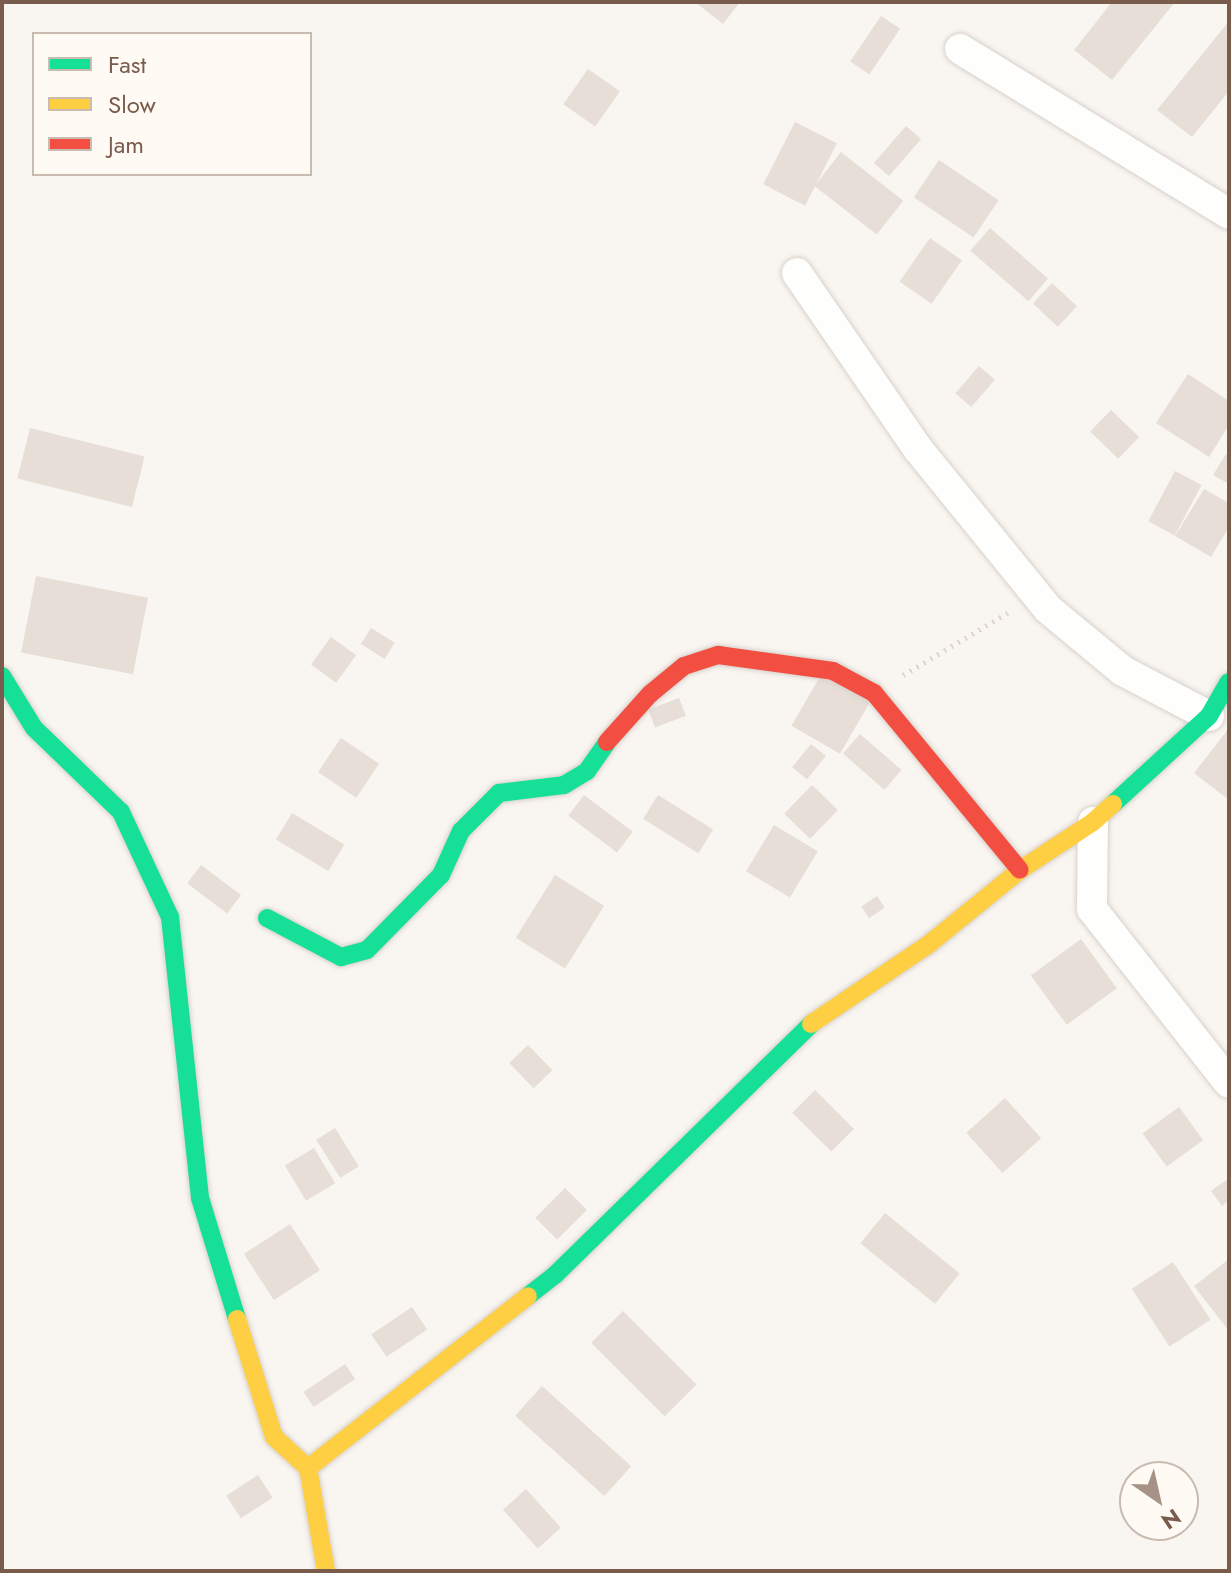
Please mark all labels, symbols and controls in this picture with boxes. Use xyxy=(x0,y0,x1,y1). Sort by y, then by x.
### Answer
legend xyxy=(32,32,312,176)
text: Fast xyxy=(108,47,146,82)
text: Slow xyxy=(108,87,156,122)
text: Jam xyxy=(108,127,144,162)
north arrow xyxy=(1119,1461,1199,1541)
text: N xyxy=(1155,1501,1187,1537)

